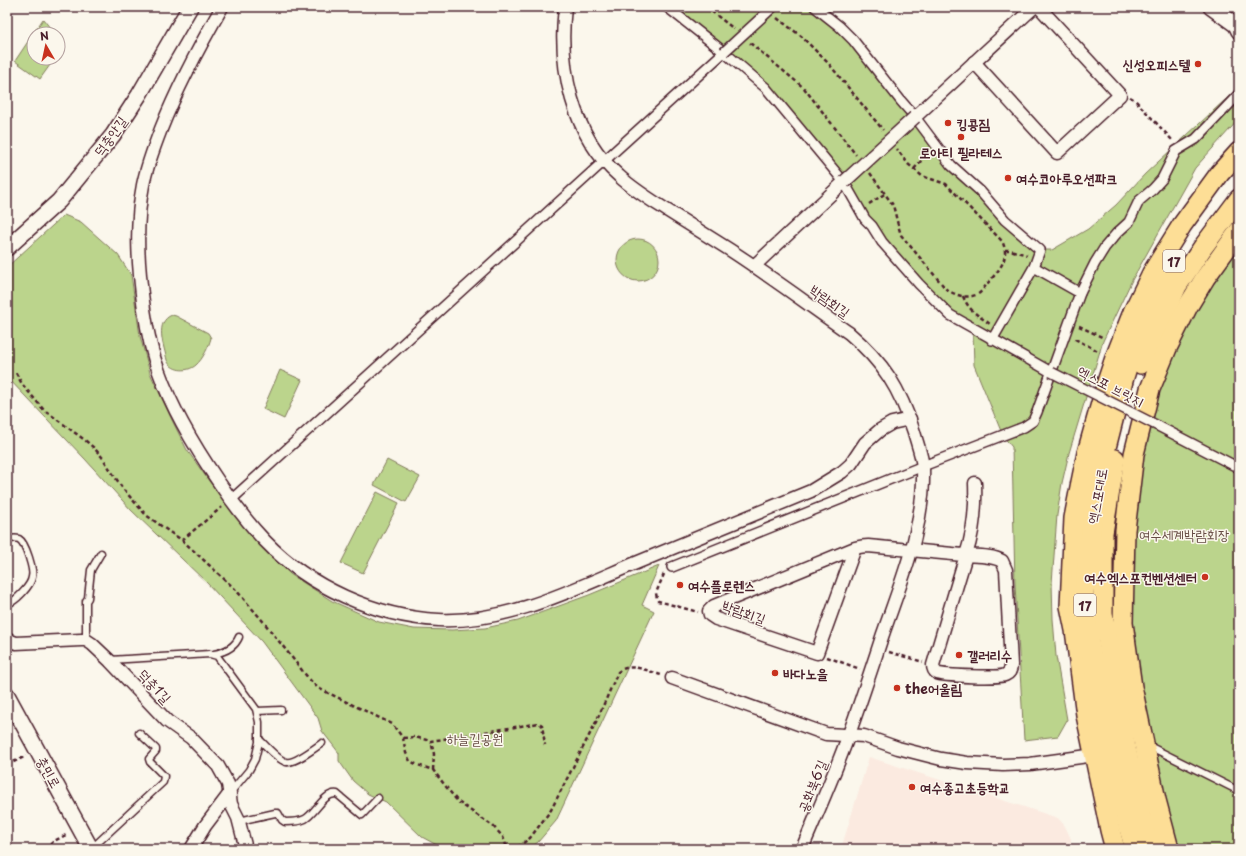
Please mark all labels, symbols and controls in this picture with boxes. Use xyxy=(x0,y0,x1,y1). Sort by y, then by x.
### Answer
north arrow xyxy=(26,26,66,66)
text: N xyxy=(39,27,50,45)
place label: 신성오피스텔 xyxy=(1122,54,1191,75)
marker: 신성오피스텔 xyxy=(1193,59,1203,69)
street label: 덕충안길 xyxy=(88,111,132,160)
place label: 킹콩짐 xyxy=(956,113,991,134)
marker: 킹콩짐 xyxy=(943,118,953,128)
marker: 로아티 필라테스 xyxy=(956,132,966,142)
place label: 로아티 필라테스 xyxy=(919,142,1003,163)
place label: 여수코아루오션파크 xyxy=(1016,168,1117,189)
marker: 여수코아루오션파크 xyxy=(1003,173,1013,183)
road number: 17 xyxy=(1163,250,1185,272)
street label: 박람회길 xyxy=(806,279,855,323)
street label: 엑스포 브릿지 xyxy=(1074,360,1148,412)
street label: 엑스포대로 xyxy=(1082,466,1112,526)
park label: 여수세계박람회장 xyxy=(1139,524,1230,545)
place label: 여수엑스포컨벤션센터 xyxy=(1084,567,1197,588)
marker: 여수엑스포컨벤션센터 xyxy=(1200,572,1210,582)
place label: 여수플로렌스 xyxy=(688,575,756,596)
marker: 여수플로렌스 xyxy=(675,580,685,590)
street label: 박람회길 xyxy=(719,594,769,630)
road number: 17 xyxy=(1074,594,1096,616)
place label: 갤러리수 xyxy=(967,645,1012,666)
marker: 갤러리수 xyxy=(954,650,964,660)
place label: 바다노을 xyxy=(783,663,828,684)
street label: 덕충1길 xyxy=(134,664,177,708)
marker: 바다노을 xyxy=(770,668,780,678)
place label: the어울림 xyxy=(905,678,962,699)
marker: the어울림 xyxy=(892,683,902,693)
park label: 하늘길공원 xyxy=(447,728,503,749)
street label: 충민로 xyxy=(32,752,66,792)
street label: 공화북6길 xyxy=(792,756,832,815)
place label: 여수종고초등학교 xyxy=(920,777,1010,798)
marker: 여수종고초등학교 xyxy=(907,782,917,792)

